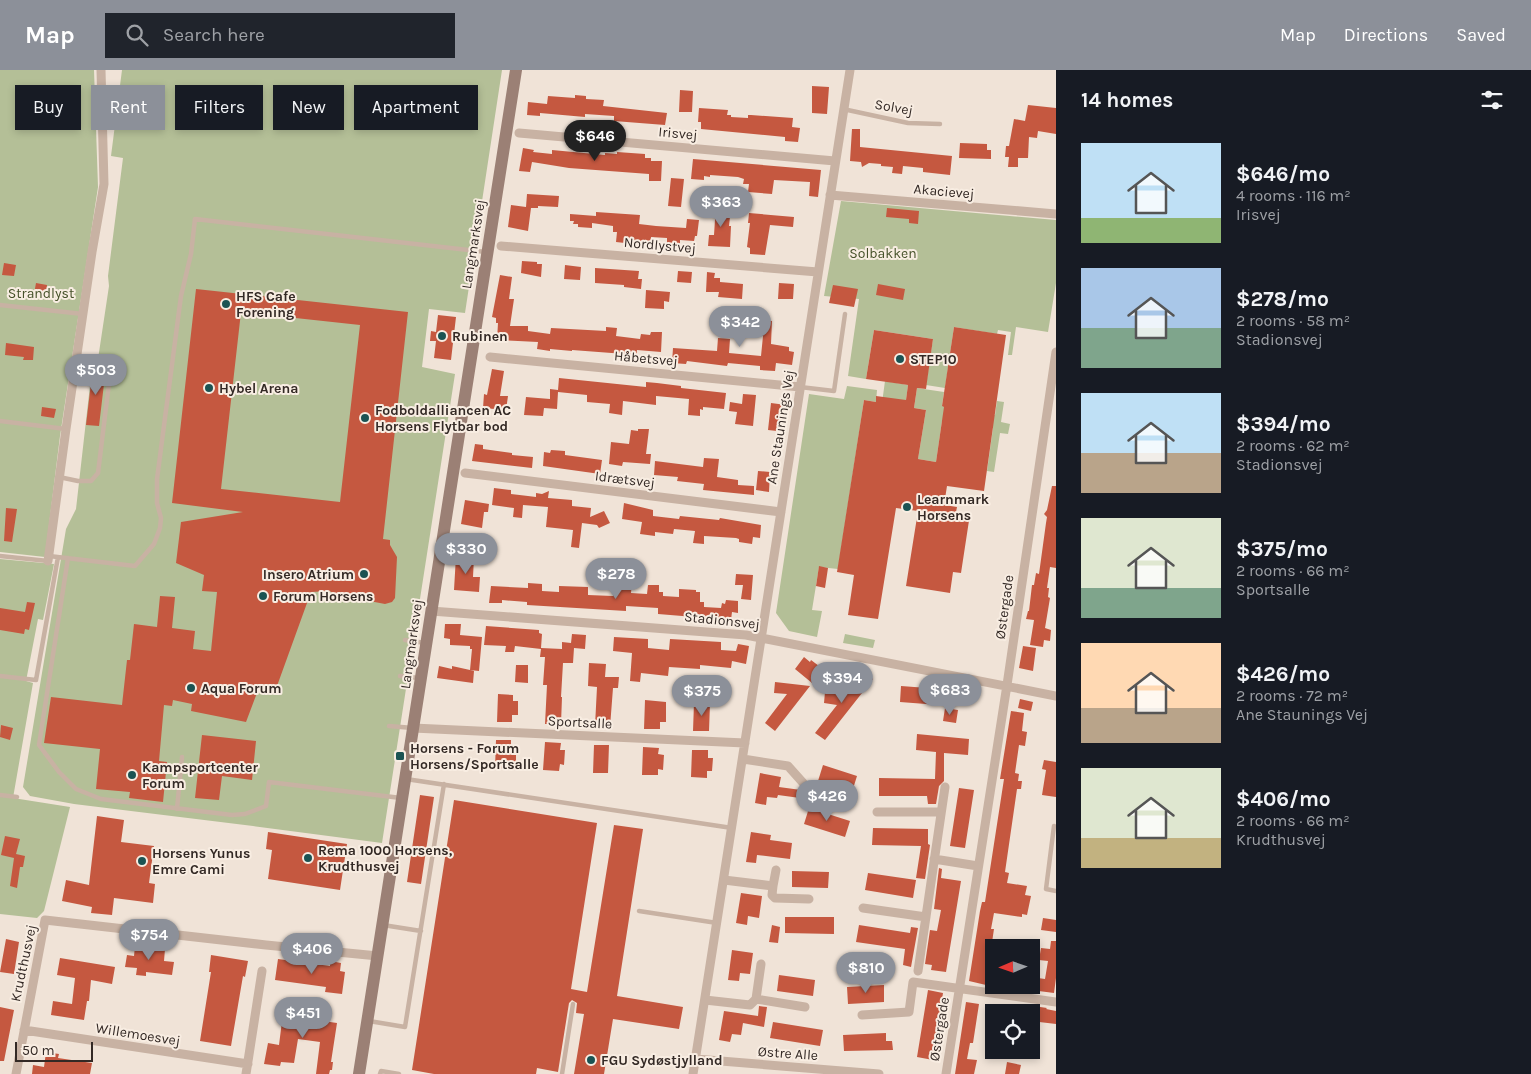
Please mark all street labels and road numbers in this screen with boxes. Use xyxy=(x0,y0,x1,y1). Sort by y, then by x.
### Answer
street label: Solvej xyxy=(873,96,914,119)
street label: Irisvej xyxy=(658,123,698,144)
street label: Akacievej xyxy=(913,180,975,203)
street label: Langmarksvej xyxy=(458,198,489,290)
street label: Nordlystvej xyxy=(623,234,697,257)
street label: Håbetsvej xyxy=(613,347,678,370)
street label: Ane Staunings Vej xyxy=(763,369,798,485)
street label: Idrætsvej xyxy=(594,467,656,492)
street label: Østergade xyxy=(992,574,1017,640)
street label: Langmarksvej xyxy=(397,598,426,690)
street label: Stadionsvej xyxy=(683,608,761,633)
street label: Sportsalle xyxy=(547,712,613,733)
street label: Krudthusvej xyxy=(7,923,40,1003)
street label: Østergade xyxy=(926,996,953,1062)
street label: Willemoesvej xyxy=(94,1019,182,1050)
street label: Østre Alle xyxy=(757,1043,819,1064)

